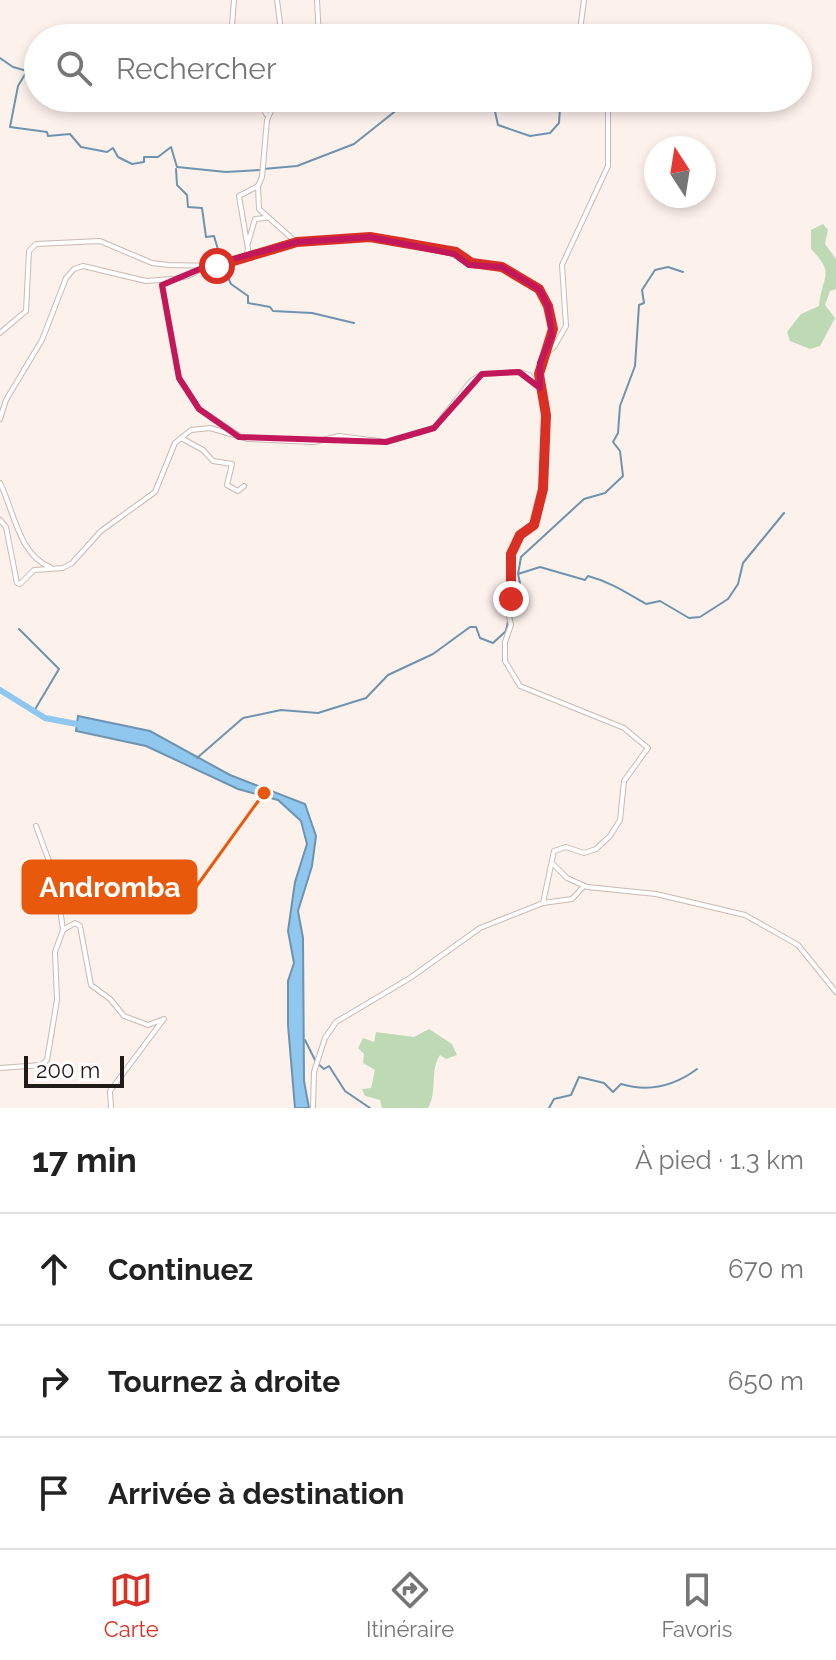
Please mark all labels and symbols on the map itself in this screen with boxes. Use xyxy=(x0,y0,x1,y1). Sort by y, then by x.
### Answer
north arrow xyxy=(644,136,716,208)
route start xyxy=(199,248,235,284)
route end xyxy=(493,581,529,617)
callout: Andromba xyxy=(23,861,196,913)
text: Andromba xyxy=(39,871,181,904)
scale bar xyxy=(24,1052,124,1088)

